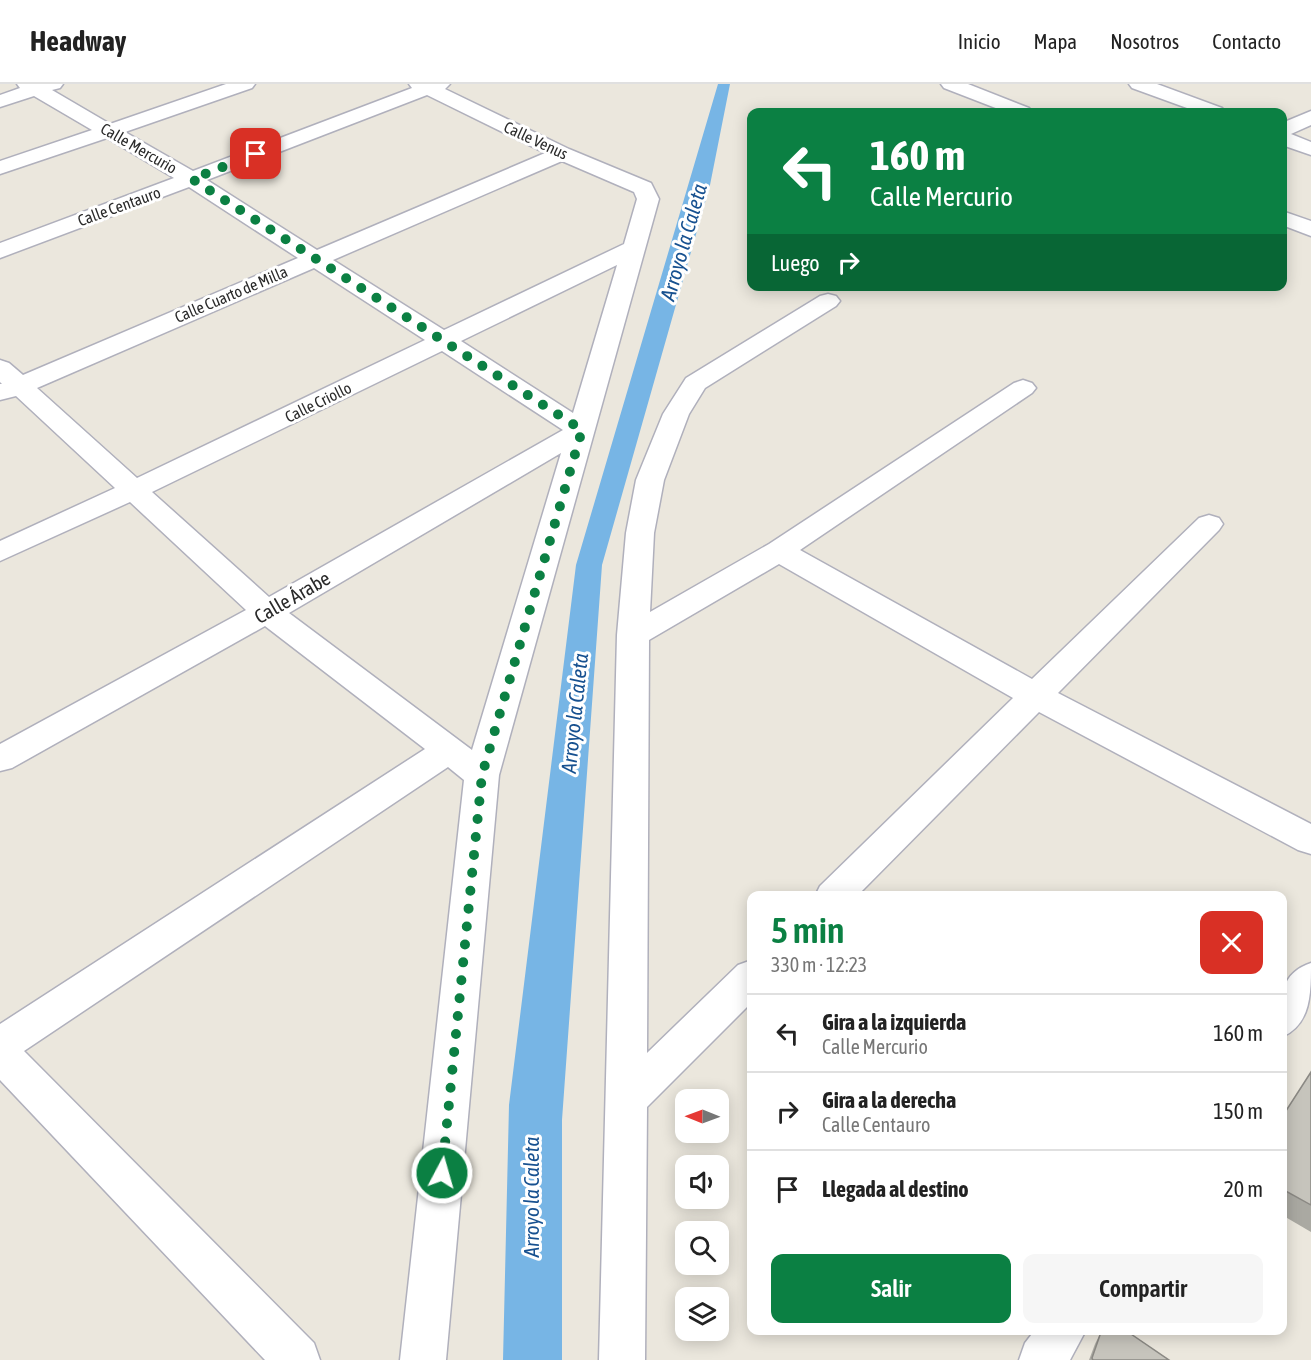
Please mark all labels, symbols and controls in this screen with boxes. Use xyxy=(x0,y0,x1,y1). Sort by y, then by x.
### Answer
text: Headway xyxy=(30,25,126,57)
text: Inicio xyxy=(958,29,1001,53)
text: Mapa xyxy=(1034,29,1077,53)
text: Nosotros xyxy=(1110,29,1179,53)
text: Contacto xyxy=(1212,29,1281,53)
street label: Calle Venus xyxy=(501,117,571,163)
street label: Calle Mercurio xyxy=(98,119,180,177)
pin xyxy=(230,128,281,179)
text: 160 m xyxy=(870,131,965,179)
icon: left xyxy=(771,132,849,210)
icon: arrive xyxy=(239,137,272,170)
water label: Arroyo la Caleta xyxy=(655,181,711,304)
text: Calle Mercurio xyxy=(870,181,1013,212)
street label: Calle Centauro xyxy=(75,183,163,229)
icon: right xyxy=(832,246,865,279)
text: Luego xyxy=(771,250,820,276)
street label: Calle Cuarto de Milla xyxy=(172,262,290,326)
street label: Calle Criollo xyxy=(282,378,354,426)
street label: Calle Árabe xyxy=(250,566,334,628)
water label: Arroyo la Caleta xyxy=(556,652,592,775)
text: 5 min xyxy=(771,909,845,951)
button: close xyxy=(1200,911,1263,974)
text: 330 m · 12:23 xyxy=(771,953,867,976)
text: Gira a la izquierda xyxy=(822,1009,966,1035)
icon: left xyxy=(771,1017,804,1050)
text: 160 m xyxy=(1213,1020,1263,1046)
text: Calle Mercurio xyxy=(822,1035,928,1058)
text: Gira a la derecha xyxy=(822,1087,956,1113)
north arrow xyxy=(675,1089,729,1143)
map controls xyxy=(675,1089,729,1341)
icon: right xyxy=(771,1095,804,1128)
text: 150 m xyxy=(1213,1098,1263,1124)
text: Calle Centauro xyxy=(822,1113,930,1136)
water label: Arroyo la Caleta xyxy=(519,1137,543,1258)
position arrow xyxy=(410,1141,474,1205)
button: sound xyxy=(675,1155,729,1209)
icon: arrive xyxy=(771,1173,804,1206)
text: Llegada al destino xyxy=(822,1176,969,1202)
text: 20 m xyxy=(1223,1176,1263,1202)
button: search xyxy=(675,1221,729,1275)
button: Salir xyxy=(771,1254,1011,1323)
button: Compartir xyxy=(1023,1254,1263,1323)
button: layers xyxy=(675,1287,729,1341)

